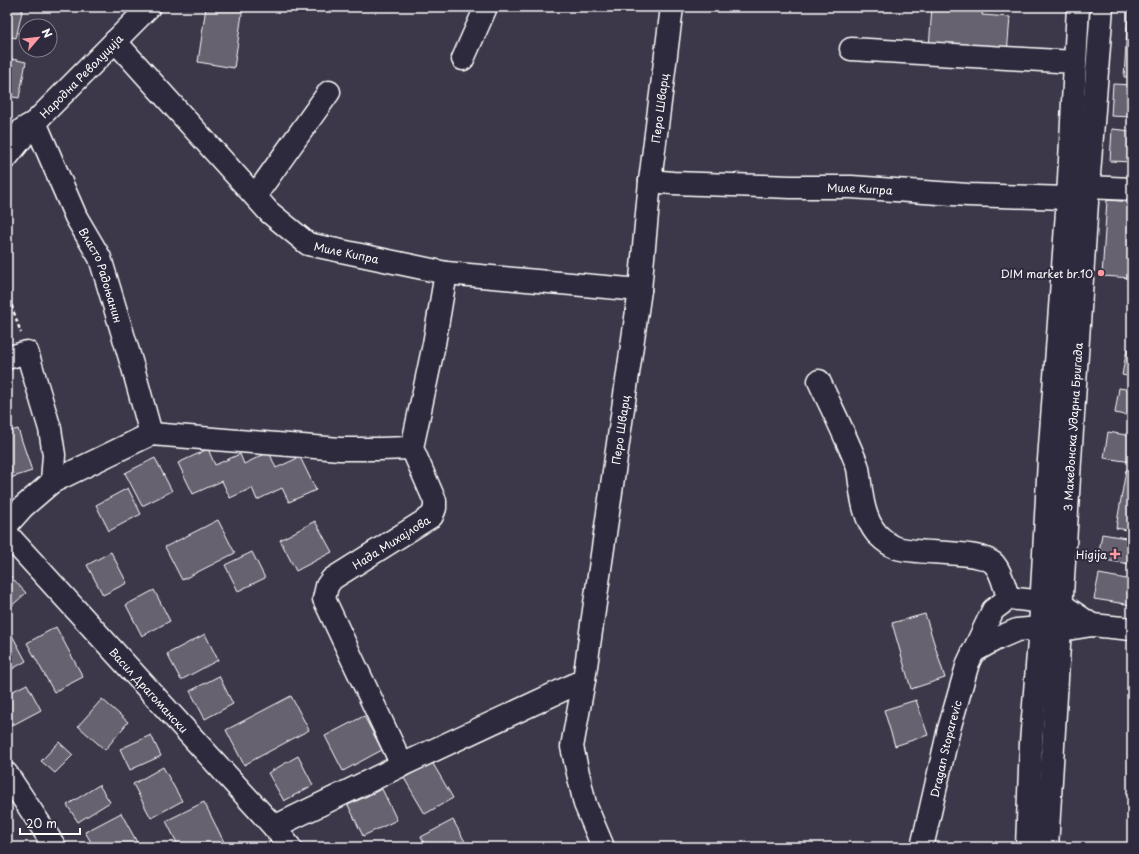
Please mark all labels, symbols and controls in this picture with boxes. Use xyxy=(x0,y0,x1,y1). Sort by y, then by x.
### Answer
north arrow xyxy=(18,18,58,58)
text: N xyxy=(38,25,57,41)
street label: Народна Револуција xyxy=(35,30,126,122)
street label: Перо Шварц xyxy=(646,72,672,144)
street label: Миле Кипра xyxy=(827,178,893,198)
street label: Власто Радоњанин xyxy=(75,224,127,325)
street label: Миле Кипра xyxy=(313,237,381,267)
place label: DIM market br.10 xyxy=(1000,265,1093,282)
marker: DIM market br.10 xyxy=(1096,268,1106,278)
street label: 3 Македонска Ударна Бригада xyxy=(1058,342,1086,512)
street label: Перо Шварц xyxy=(607,394,633,466)
street label: Нада Михајлова xyxy=(349,511,433,573)
place label: Higija xyxy=(1076,546,1107,563)
marker: Higija xyxy=(1110,549,1120,559)
street label: Васил Драгомански xyxy=(106,643,193,736)
street label: Dragan Stoparevic xyxy=(925,698,965,799)
scale bar xyxy=(20,810,80,836)
text: 20 m xyxy=(26,814,57,832)

